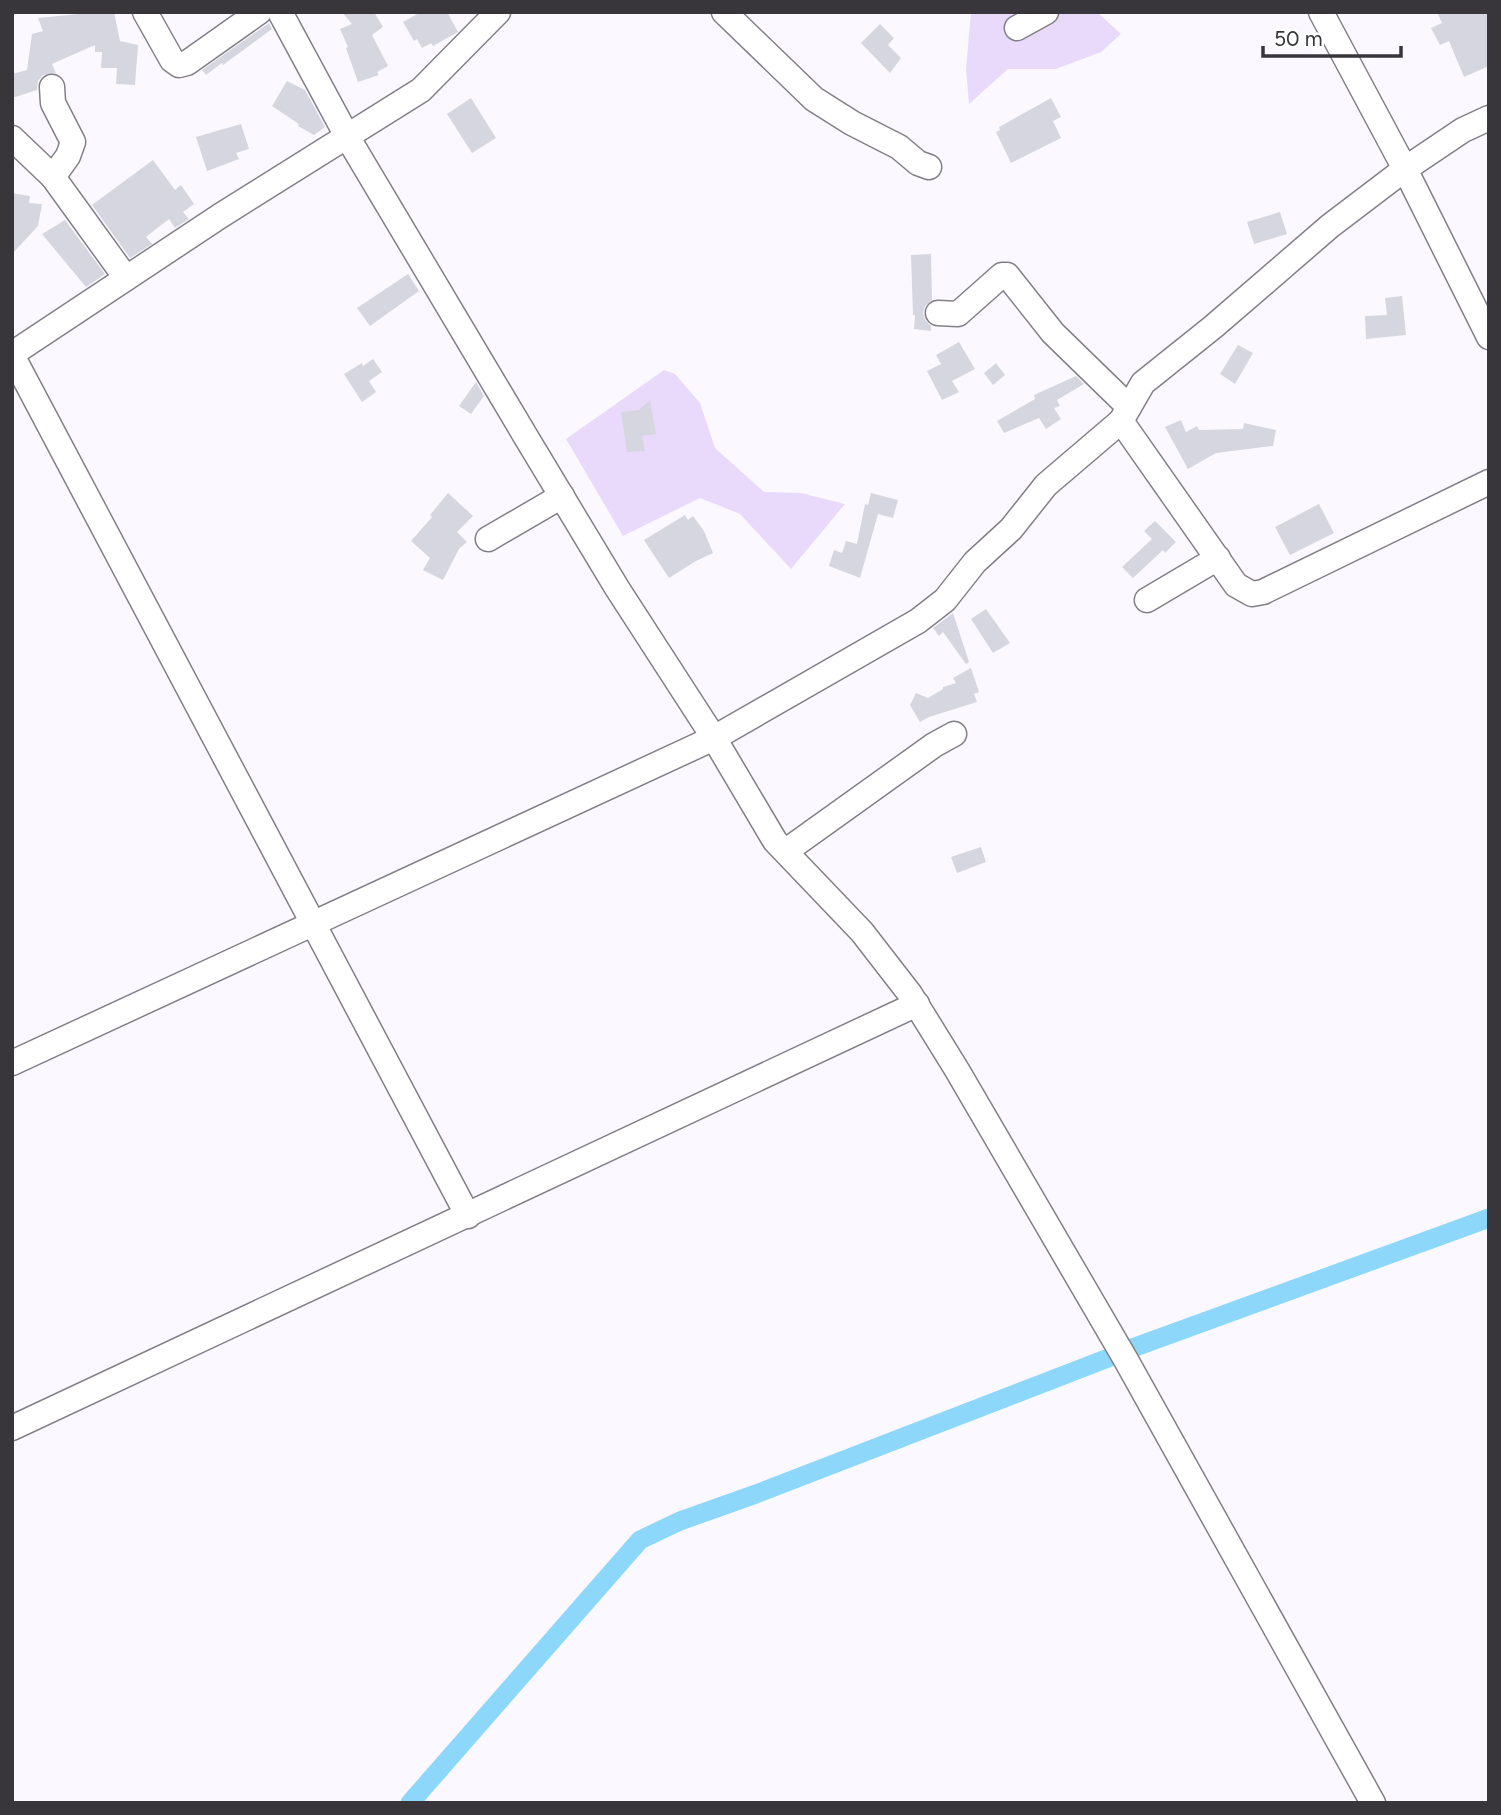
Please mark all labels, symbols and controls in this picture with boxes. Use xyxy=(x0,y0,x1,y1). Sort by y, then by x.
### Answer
scale bar xyxy=(1263,14,1401,58)
text: 50 m xyxy=(1274,26,1323,51)

